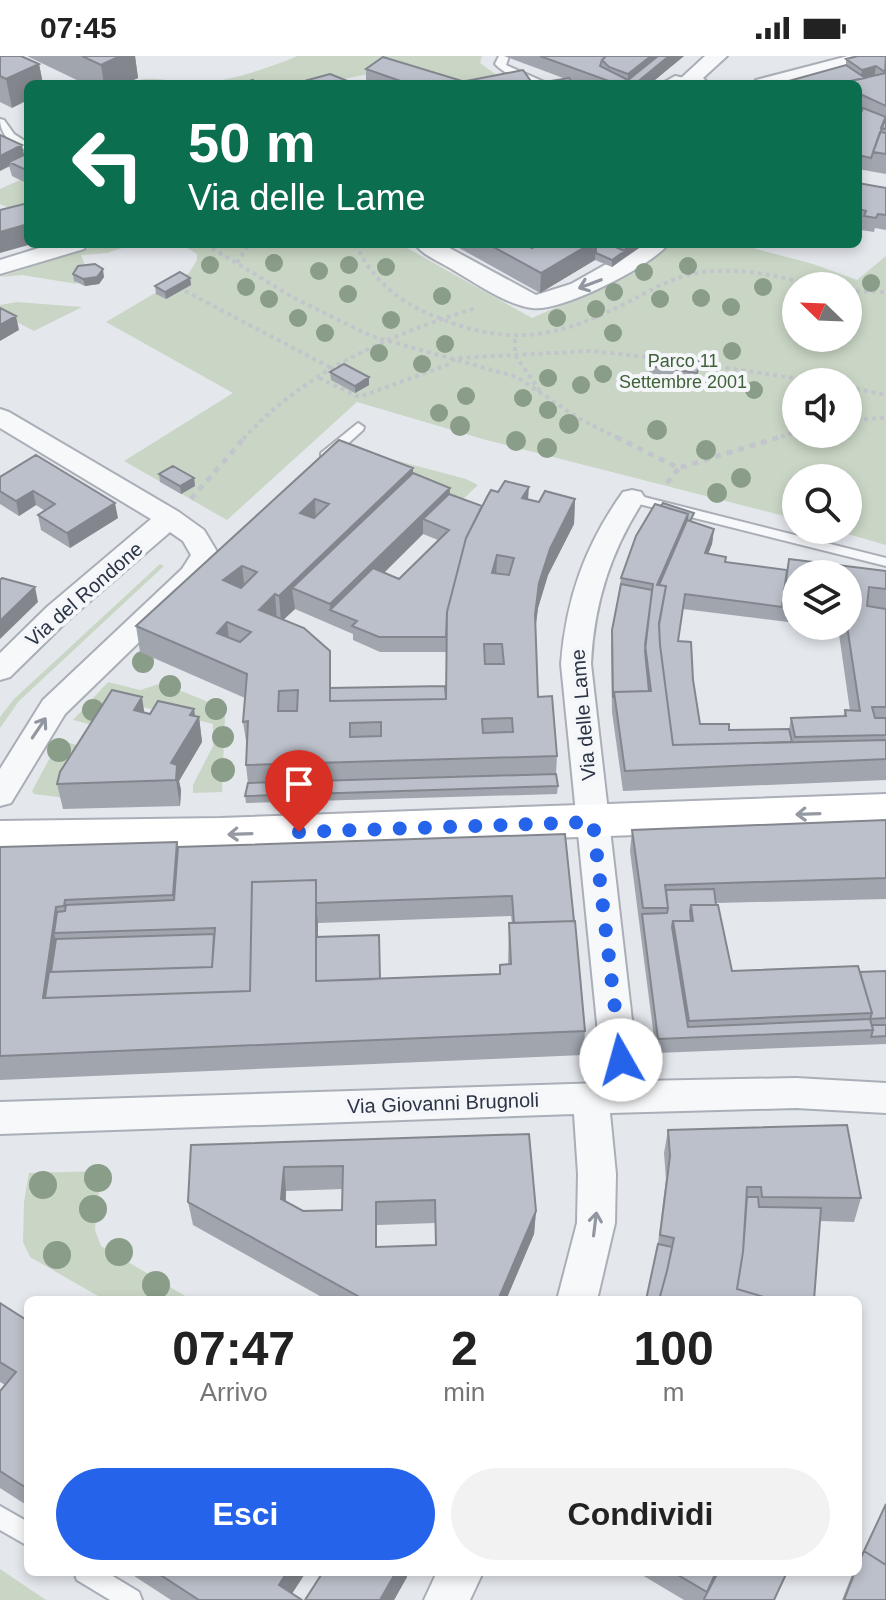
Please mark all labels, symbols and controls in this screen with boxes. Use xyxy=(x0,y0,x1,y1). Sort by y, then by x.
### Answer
text: 07:45 xyxy=(40,11,117,44)
text: 50 m xyxy=(188,111,316,174)
icon: left xyxy=(56,112,160,216)
text: Via delle Lame xyxy=(188,177,426,218)
north arrow xyxy=(782,272,862,352)
map controls xyxy=(782,272,862,640)
one-way arrow xyxy=(578,277,603,292)
park label: Parco 11 Settembre 2001 xyxy=(619,351,747,392)
button: sound xyxy=(782,368,862,448)
button: search xyxy=(782,464,862,544)
street label: Via del Rondone xyxy=(21,537,147,651)
button: layers xyxy=(782,560,862,640)
street label: Via delle Lame xyxy=(566,648,600,782)
one-way arrow xyxy=(31,717,48,739)
pin xyxy=(265,750,333,832)
icon: arrive xyxy=(277,762,321,806)
one-way arrow xyxy=(795,806,822,821)
one-way arrow xyxy=(227,826,254,841)
position arrow xyxy=(579,1018,663,1102)
street label: Via Giovanni Brugnoli xyxy=(347,1089,539,1117)
one-way arrow xyxy=(588,1212,603,1237)
text: 07:47 xyxy=(172,1322,295,1375)
text: 2 xyxy=(451,1322,478,1375)
text: 100 xyxy=(634,1322,714,1375)
text: Arrivo xyxy=(200,1377,268,1407)
text: min xyxy=(443,1377,485,1407)
text: m xyxy=(663,1377,684,1407)
button: Esci xyxy=(56,1468,435,1560)
button: Condividi xyxy=(451,1468,830,1560)

